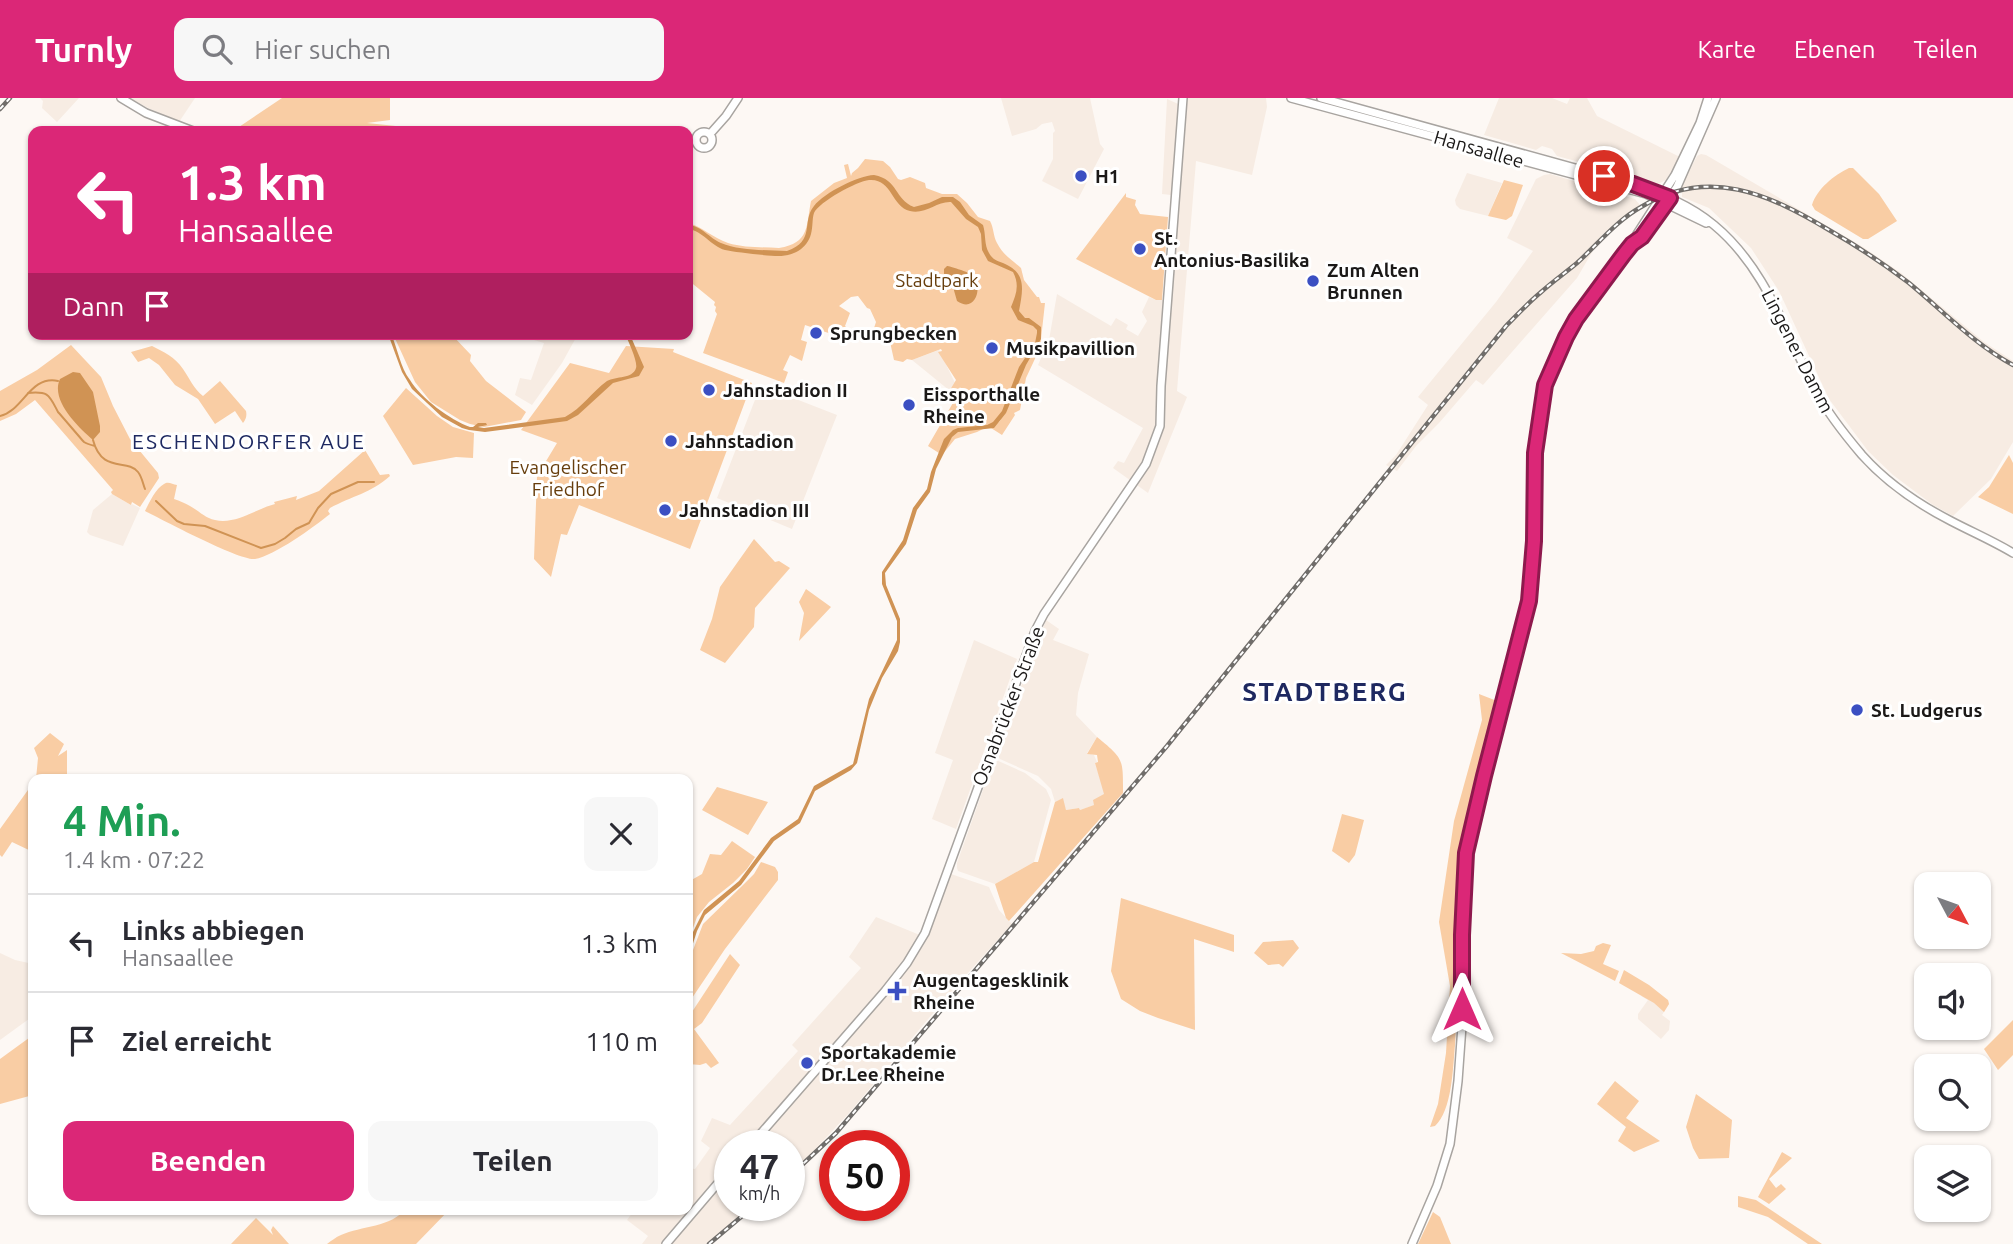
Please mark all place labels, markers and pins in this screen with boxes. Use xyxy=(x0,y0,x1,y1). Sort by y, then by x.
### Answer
pin xyxy=(1574,146,1634,206)
place label: H1 xyxy=(1095,165,1120,187)
marker: H1 xyxy=(1073,168,1089,184)
place label: St. Antonius-Basilika xyxy=(1154,227,1310,271)
marker: St. Antonius-Basilika xyxy=(1132,241,1148,257)
place label: Zum Alten Brunnen xyxy=(1327,259,1419,303)
marker: Zum Alten Brunnen xyxy=(1305,273,1321,289)
place label: Sprungbecken xyxy=(830,322,957,344)
marker: Sprungbecken xyxy=(808,325,824,341)
place label: Musikpavillion xyxy=(1006,337,1135,359)
marker: Musikpavillion xyxy=(984,340,1000,356)
place label: Jahnstadion II xyxy=(723,379,848,401)
marker: Jahnstadion II xyxy=(701,382,717,398)
place label: Eissporthalle Rheine xyxy=(923,383,1040,427)
marker: Eissporthalle Rheine xyxy=(901,397,917,413)
place label: Jahnstadion xyxy=(685,430,794,452)
marker: Jahnstadion xyxy=(663,433,679,449)
place label: Jahnstadion III xyxy=(679,499,809,521)
marker: Jahnstadion III xyxy=(657,502,673,518)
place label: St. Ludgerus xyxy=(1871,699,1982,721)
marker: St. Ludgerus xyxy=(1849,702,1865,718)
place label: Augentagesklinik Rheine xyxy=(913,969,1069,1013)
marker: Augentagesklinik Rheine xyxy=(887,981,907,1001)
place label: Sportakademie Dr.Lee Rheine xyxy=(821,1041,956,1085)
marker: Sportakademie Dr.Lee Rheine xyxy=(799,1055,815,1071)

